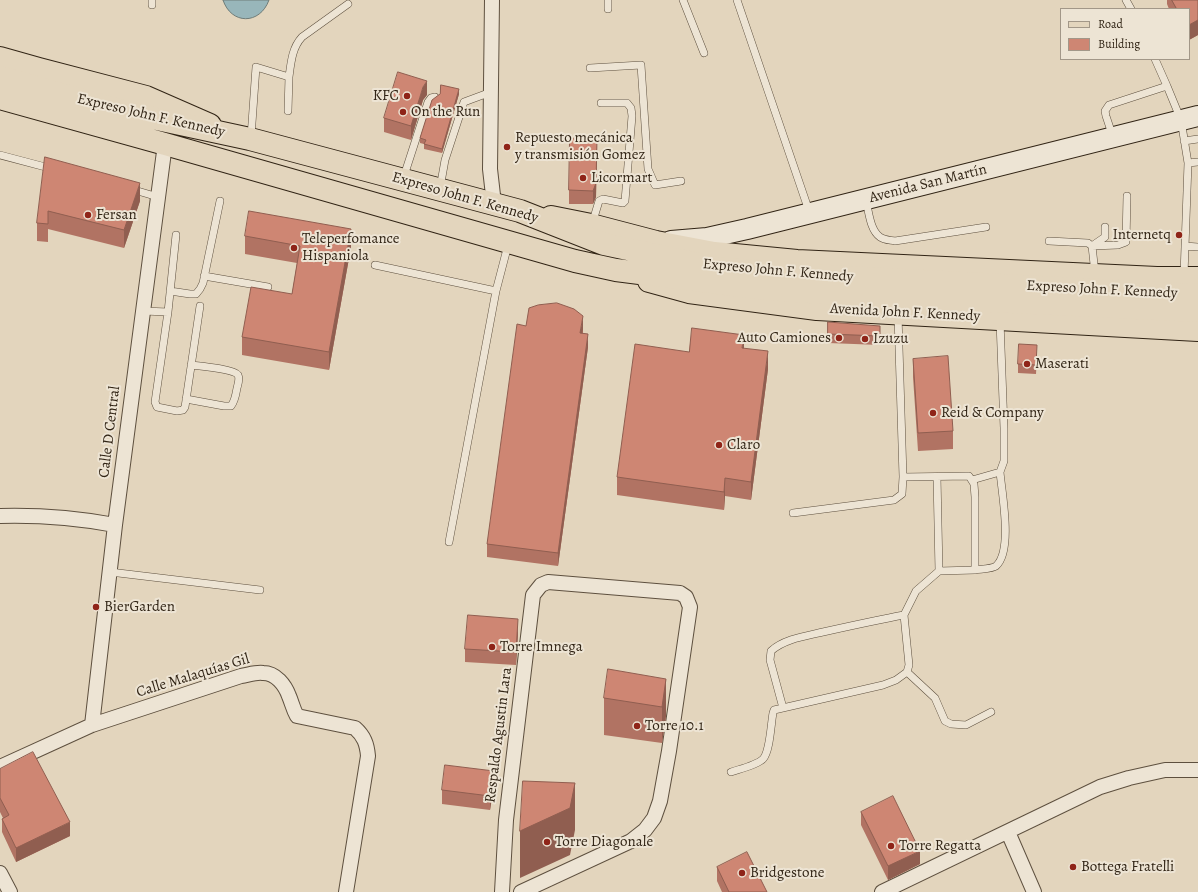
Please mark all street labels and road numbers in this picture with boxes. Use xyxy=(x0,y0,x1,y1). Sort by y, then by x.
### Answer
street label: Expreso John F. Kennedy xyxy=(75,90,227,142)
street label: Avenida San Martín xyxy=(867,161,989,207)
street label: Expreso John F. Kennedy xyxy=(390,169,540,227)
street label: Expreso John F. Kennedy xyxy=(702,255,854,287)
street label: Expreso John F. Kennedy xyxy=(1026,277,1178,303)
street label: Avenida John F. Kennedy xyxy=(829,300,981,326)
street label: Calle D Central xyxy=(95,385,125,479)
street label: Calle Malaquías Gil xyxy=(134,650,252,702)
street label: Respaldo Agustin Lara xyxy=(482,666,516,804)

